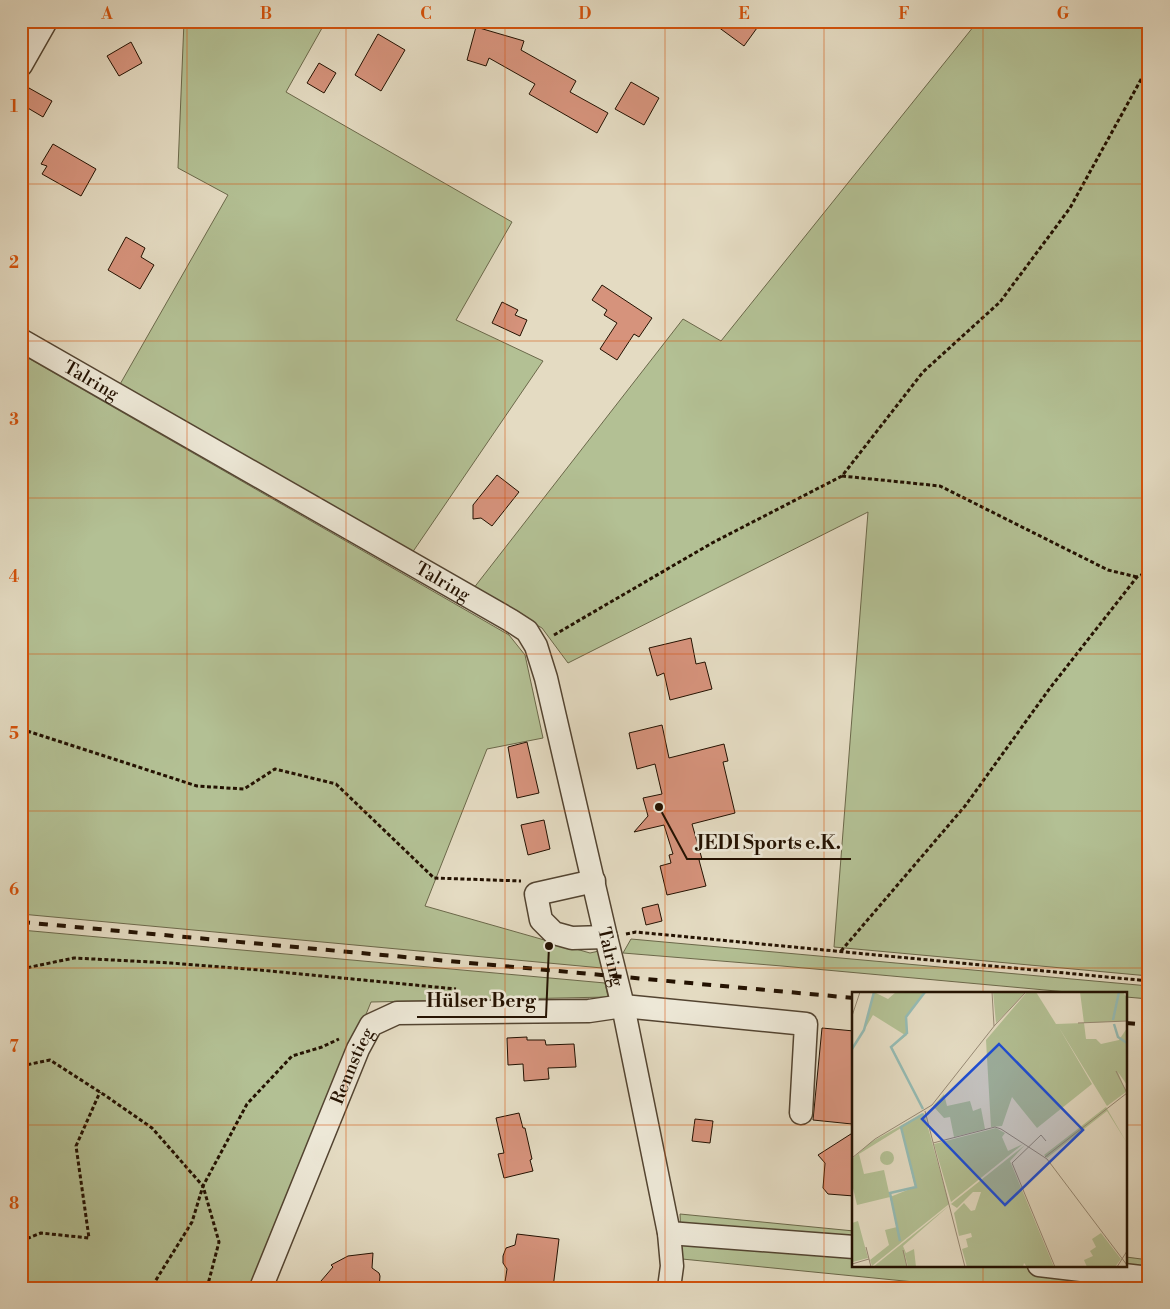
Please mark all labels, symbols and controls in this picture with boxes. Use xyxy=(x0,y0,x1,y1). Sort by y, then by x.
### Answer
text: A xyxy=(100,4,113,24)
text: B xyxy=(260,4,272,24)
text: C xyxy=(420,4,432,24)
text: D xyxy=(579,4,592,24)
text: E xyxy=(738,4,750,24)
text: F xyxy=(898,4,910,24)
text: G xyxy=(1057,4,1070,24)
text: 1 xyxy=(10,97,18,117)
text: 2 xyxy=(9,253,19,273)
street label: Talring xyxy=(59,356,123,406)
text: 3 xyxy=(9,410,19,430)
street label: Talring xyxy=(411,557,475,607)
text: 4 xyxy=(9,567,20,587)
text: 5 xyxy=(9,724,19,744)
callout: JEDI Sports e.K. xyxy=(687,825,851,859)
text: JEDI Sports e.K. xyxy=(694,831,841,855)
text: 6 xyxy=(9,880,19,900)
street label: Talring xyxy=(592,925,629,990)
callout: Hülser Berg xyxy=(417,983,546,1017)
text: Hülser Berg xyxy=(426,989,537,1013)
inset map xyxy=(852,992,1128,1266)
street label: Rennstieg xyxy=(326,1023,380,1108)
text: 7 xyxy=(9,1037,19,1057)
text: 8 xyxy=(9,1194,19,1214)

